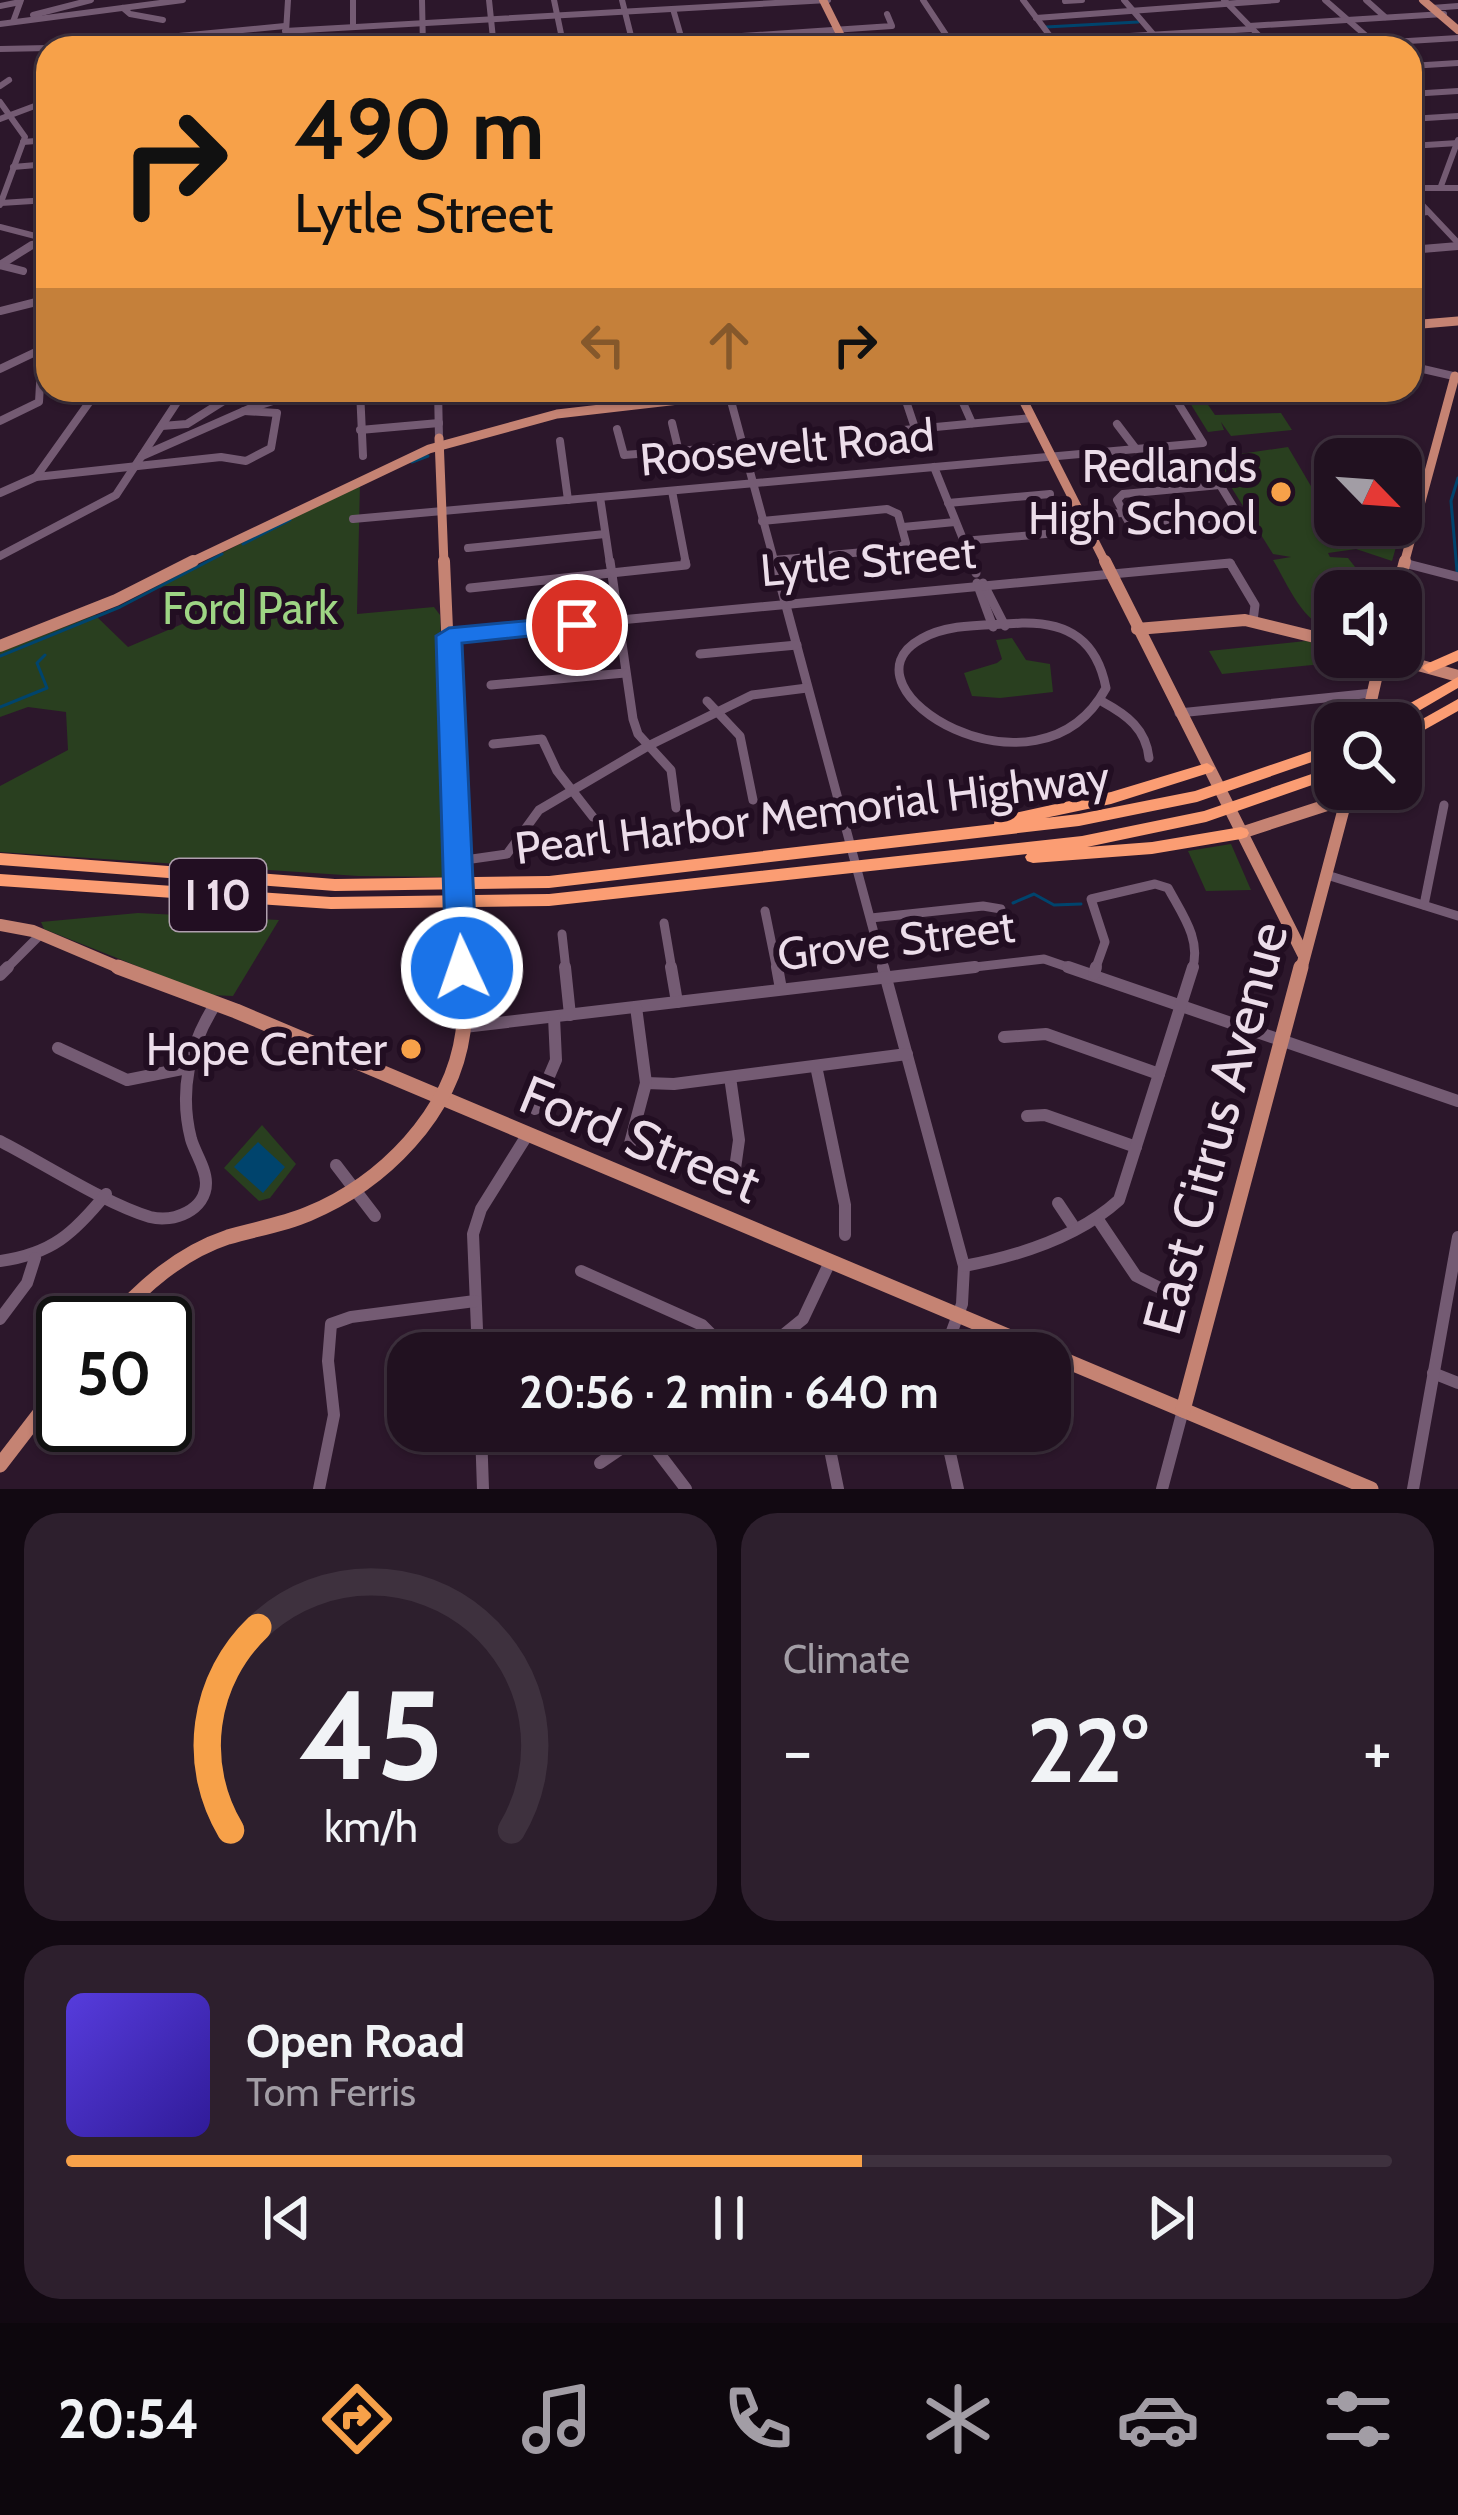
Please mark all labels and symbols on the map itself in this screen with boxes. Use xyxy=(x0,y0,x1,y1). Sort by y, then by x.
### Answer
street label: Roosevelt Road xyxy=(638,407,936,487)
north arrow xyxy=(1314,438,1422,546)
place label: Redlands High School xyxy=(1028,439,1257,545)
marker: Redlands High School xyxy=(1268,479,1294,505)
street label: Lytle Street xyxy=(758,525,978,597)
pin xyxy=(526,574,628,676)
park label: Ford Park xyxy=(162,581,339,635)
street label: Pearl Harbor Memorial Highway xyxy=(512,749,1113,875)
road number: I 10 xyxy=(170,859,266,931)
street label: Grove Street xyxy=(774,899,1018,981)
position arrow xyxy=(399,905,525,1031)
street label: East Citrus Avenue xyxy=(1128,915,1302,1341)
place label: Hope Center xyxy=(146,1022,388,1076)
marker: Hope Center xyxy=(398,1036,424,1062)
street label: Ford Street xyxy=(510,1061,770,1217)
speed limit sign: 50 xyxy=(36,1296,192,1452)

